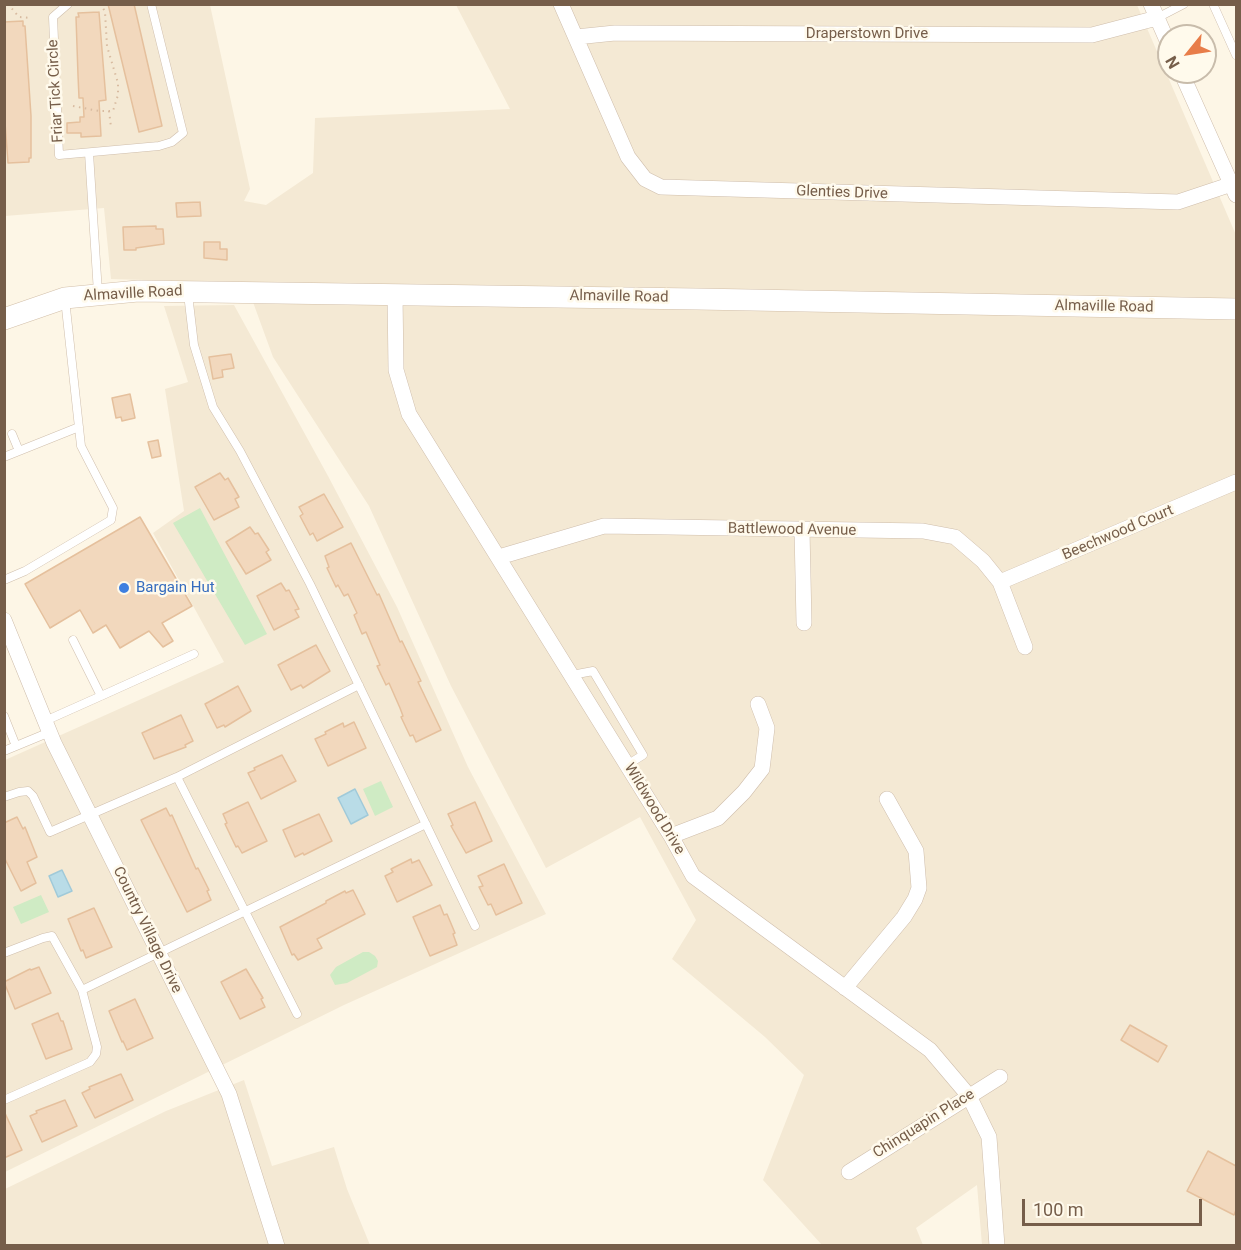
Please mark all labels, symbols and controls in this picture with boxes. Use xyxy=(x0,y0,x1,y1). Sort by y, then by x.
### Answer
north arrow xyxy=(1157,24,1217,84)
street label: Draperstown Drive xyxy=(806,25,928,43)
street label: Friar Tick Circle xyxy=(44,39,68,143)
text: N xyxy=(1162,53,1184,72)
street label: Glenties Drive xyxy=(796,182,888,204)
street label: Almaville Road xyxy=(83,282,183,306)
street label: Almaville Road xyxy=(569,287,669,307)
street label: Almaville Road xyxy=(1054,297,1154,317)
street label: Beechwood Court xyxy=(1060,501,1176,565)
street label: Battlewood Avenue xyxy=(728,520,856,540)
place label: Bargain Hut xyxy=(136,579,215,597)
marker: Bargain Hut xyxy=(117,581,131,595)
street label: Wildwood Drive xyxy=(620,760,688,858)
street label: Country Village Drive xyxy=(109,864,185,996)
street label: Chinquapin Place xyxy=(870,1086,978,1162)
scale bar xyxy=(1025,1187,1205,1225)
text: 100 m xyxy=(1033,1199,1084,1220)

